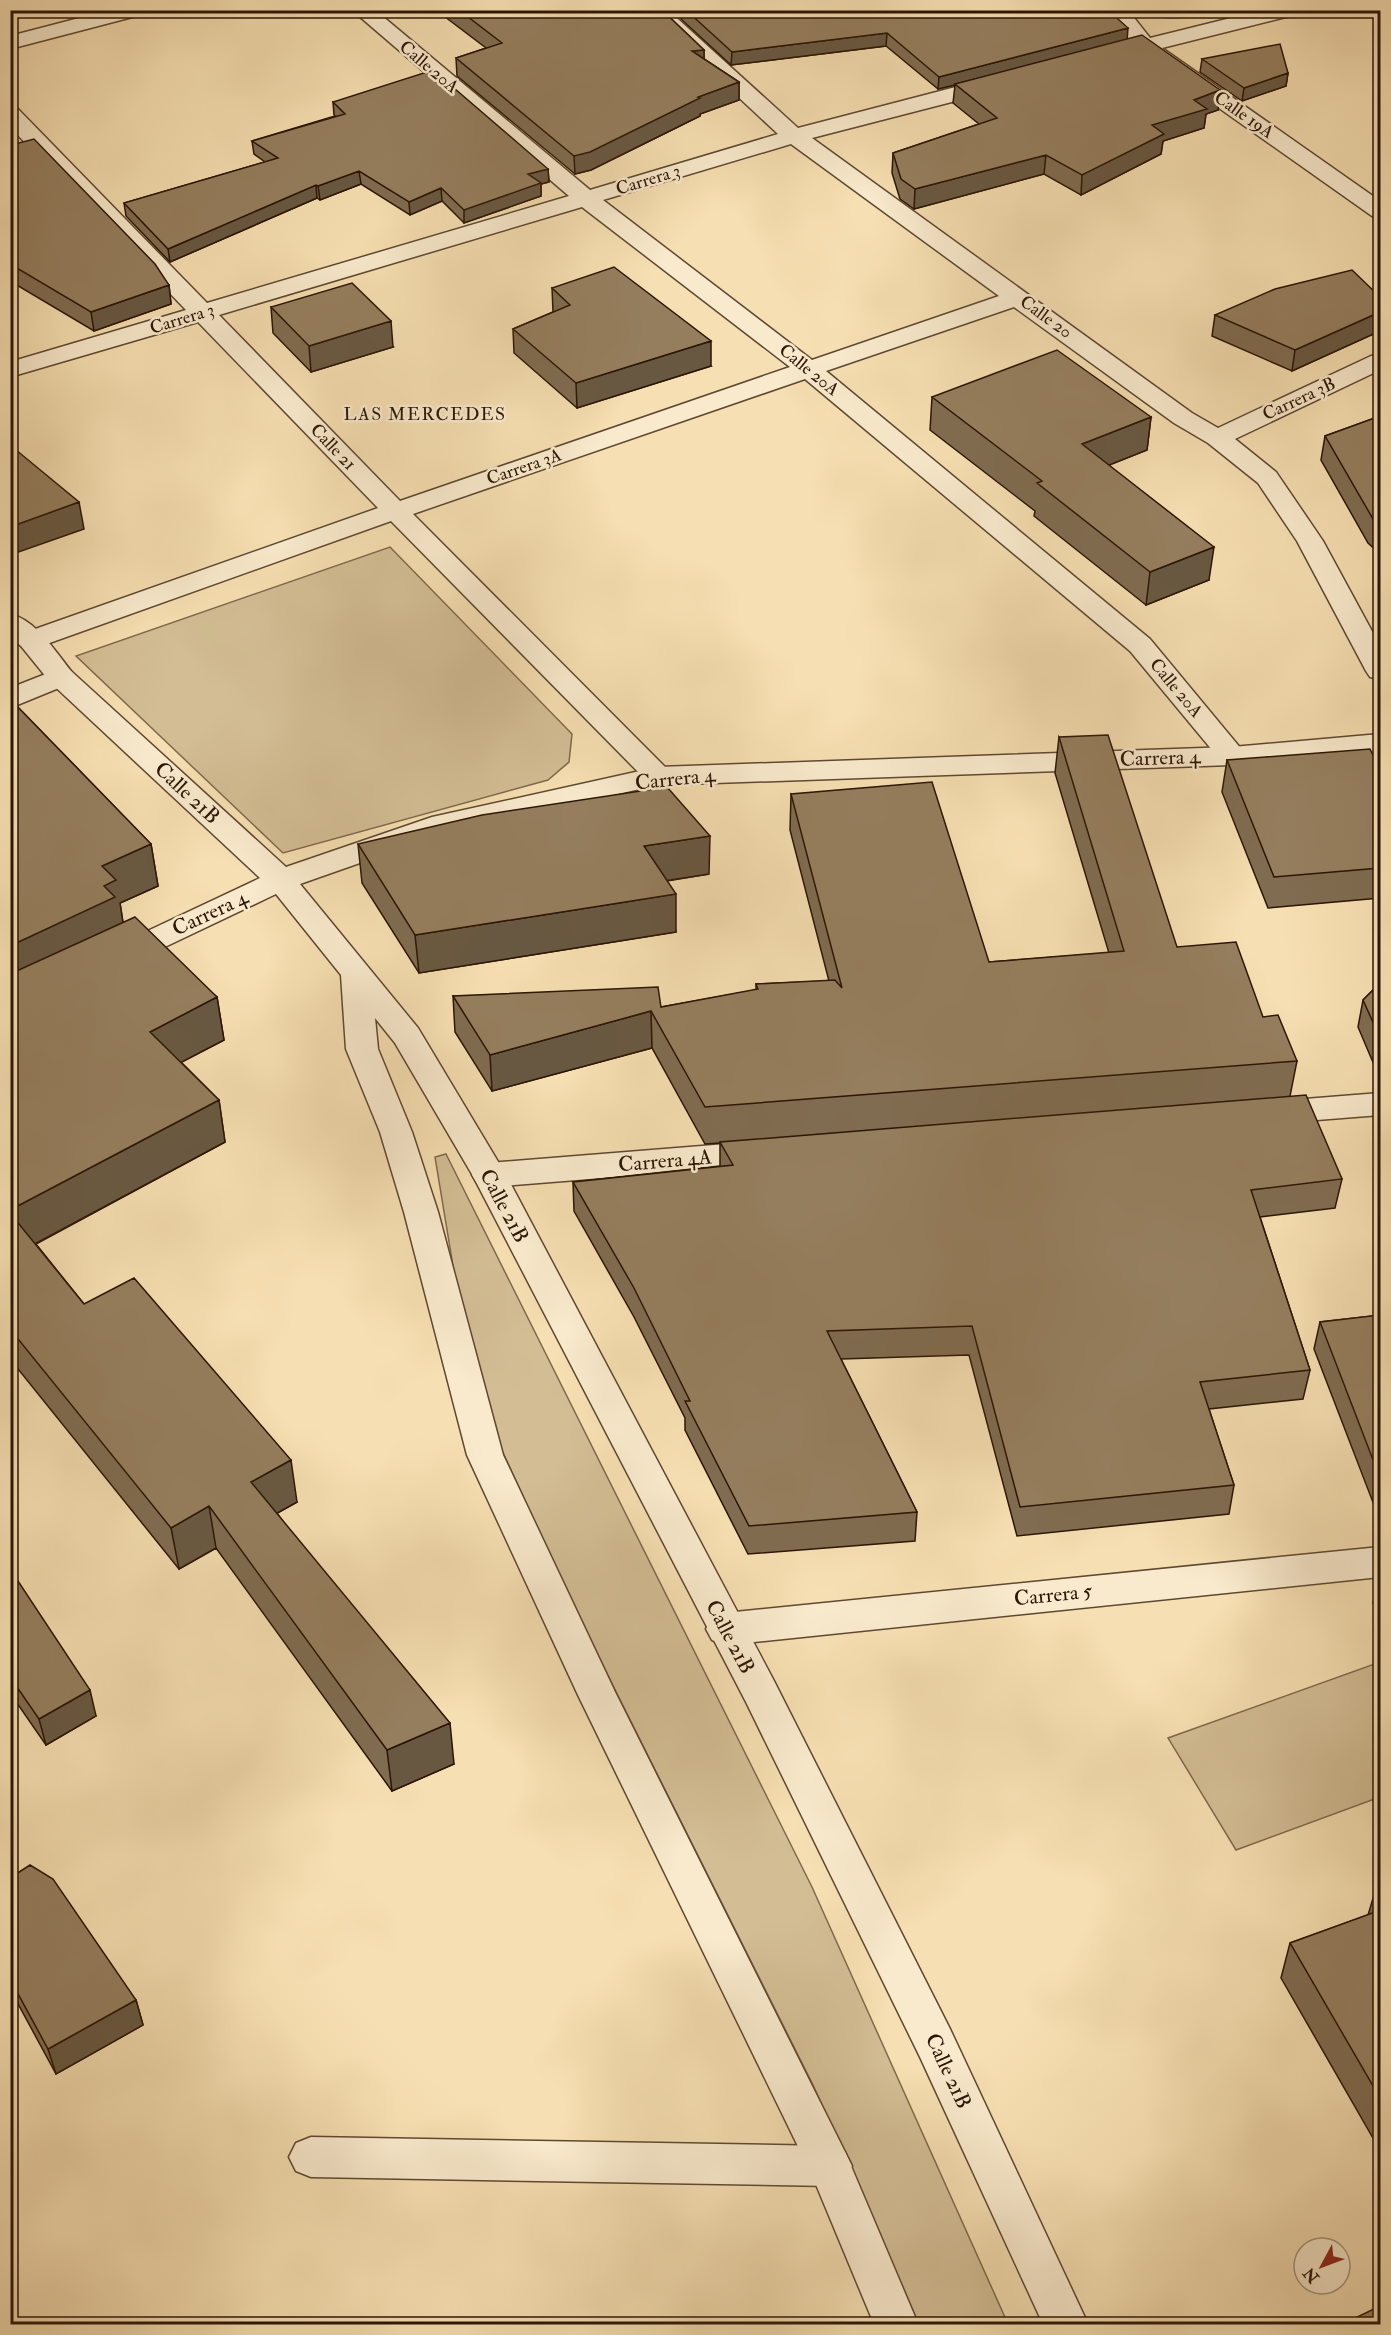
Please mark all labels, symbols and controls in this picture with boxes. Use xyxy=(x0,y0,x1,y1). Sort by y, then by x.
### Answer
street label: Calle 20A xyxy=(395,35,464,99)
street label: Calle 19A xyxy=(1210,86,1279,144)
street label: Carrera 3 xyxy=(613,159,683,201)
street label: Calle 20 xyxy=(1015,290,1077,344)
street label: Carrera 3 xyxy=(147,298,217,340)
street label: Calle 20A xyxy=(774,339,844,402)
street label: Carrera 3B xyxy=(1259,372,1339,426)
district label: LAS MERCEDES xyxy=(343,403,507,426)
street label: Calle 21 xyxy=(305,419,361,475)
street label: Carrera 3A xyxy=(484,443,565,491)
street label: Calle 20A xyxy=(1144,654,1208,723)
street label: Carrera 4 xyxy=(1119,743,1202,773)
street label: Calle 21B xyxy=(149,756,225,830)
street label: Carrera 4 xyxy=(634,761,718,797)
street label: Carrera 4 xyxy=(168,883,254,942)
street label: Carrera 4A xyxy=(617,1143,713,1179)
street label: Calle 21B xyxy=(473,1164,535,1248)
street label: Carrera 5 xyxy=(1013,1577,1094,1613)
street label: Calle 21B xyxy=(699,1595,761,1679)
street label: Calle 21B xyxy=(919,2029,977,2113)
north arrow xyxy=(1292,2236,1352,2296)
text: N xyxy=(1299,2263,1324,2288)

